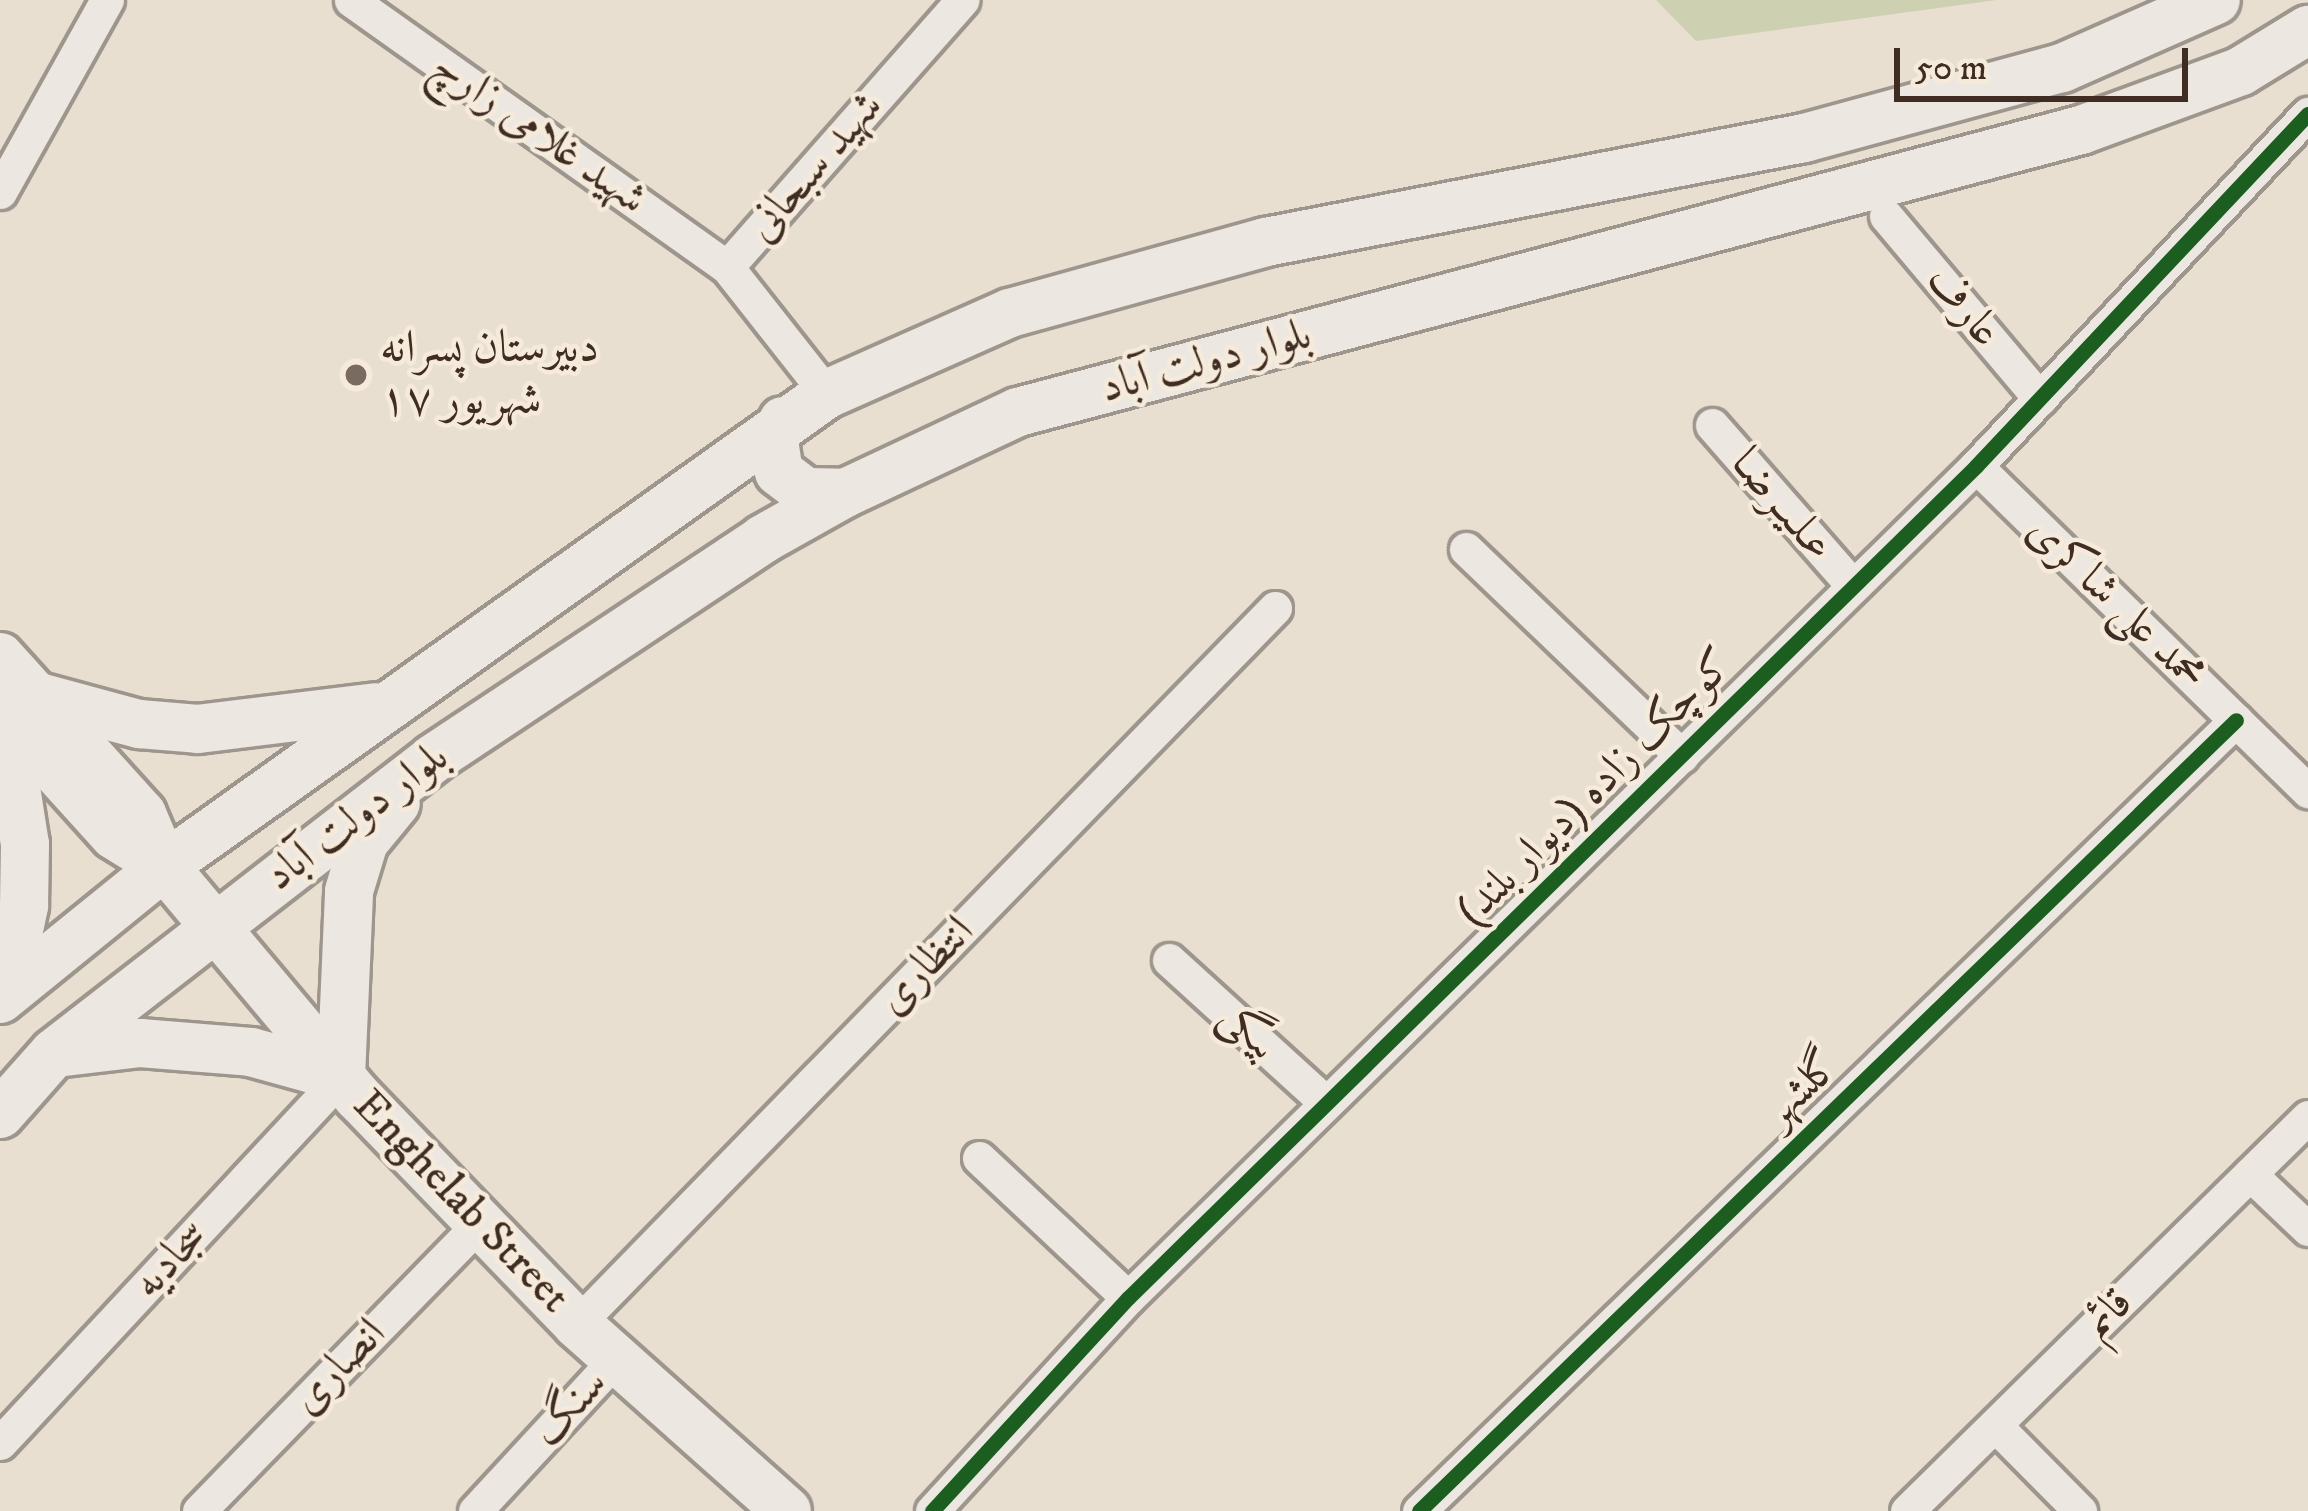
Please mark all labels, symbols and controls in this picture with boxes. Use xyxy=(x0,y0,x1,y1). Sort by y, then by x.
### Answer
scale bar xyxy=(1900,24,2194,98)
street label: شهید غلامی زارچ xyxy=(421,39,657,227)
text: 50 m xyxy=(1915,46,1987,91)
street label: شهید سبحانی xyxy=(735,81,895,253)
street label: عارف xyxy=(1913,255,2013,359)
street label: بلوار دولت آباد xyxy=(1095,308,1317,416)
place label: دبیرستان پسرانه ۱۷ شهریور xyxy=(380,322,599,428)
marker: دبیرستان پسرانه ۱۷ شهریور xyxy=(343,362,369,388)
street label: عـلـیـرضـا xyxy=(1718,438,1846,572)
street label: محمد علی شاکری xyxy=(2015,504,2217,702)
street label: کوچک زاده (دیوار بلند) xyxy=(1446,638,1746,938)
street label: بلوار دولت آباد xyxy=(254,730,460,904)
street label: انتظاری xyxy=(866,905,986,1027)
street label: بیگی xyxy=(1207,990,1289,1072)
street label: گلشهر xyxy=(1752,1039,1852,1139)
street label: Enghelab Street xyxy=(341,1079,581,1325)
street label: سجادیه xyxy=(121,1210,221,1310)
street label: قائم xyxy=(2071,1277,2145,1351)
street label: انصاری xyxy=(280,1307,398,1427)
street label: سنگ xyxy=(520,1358,620,1458)

